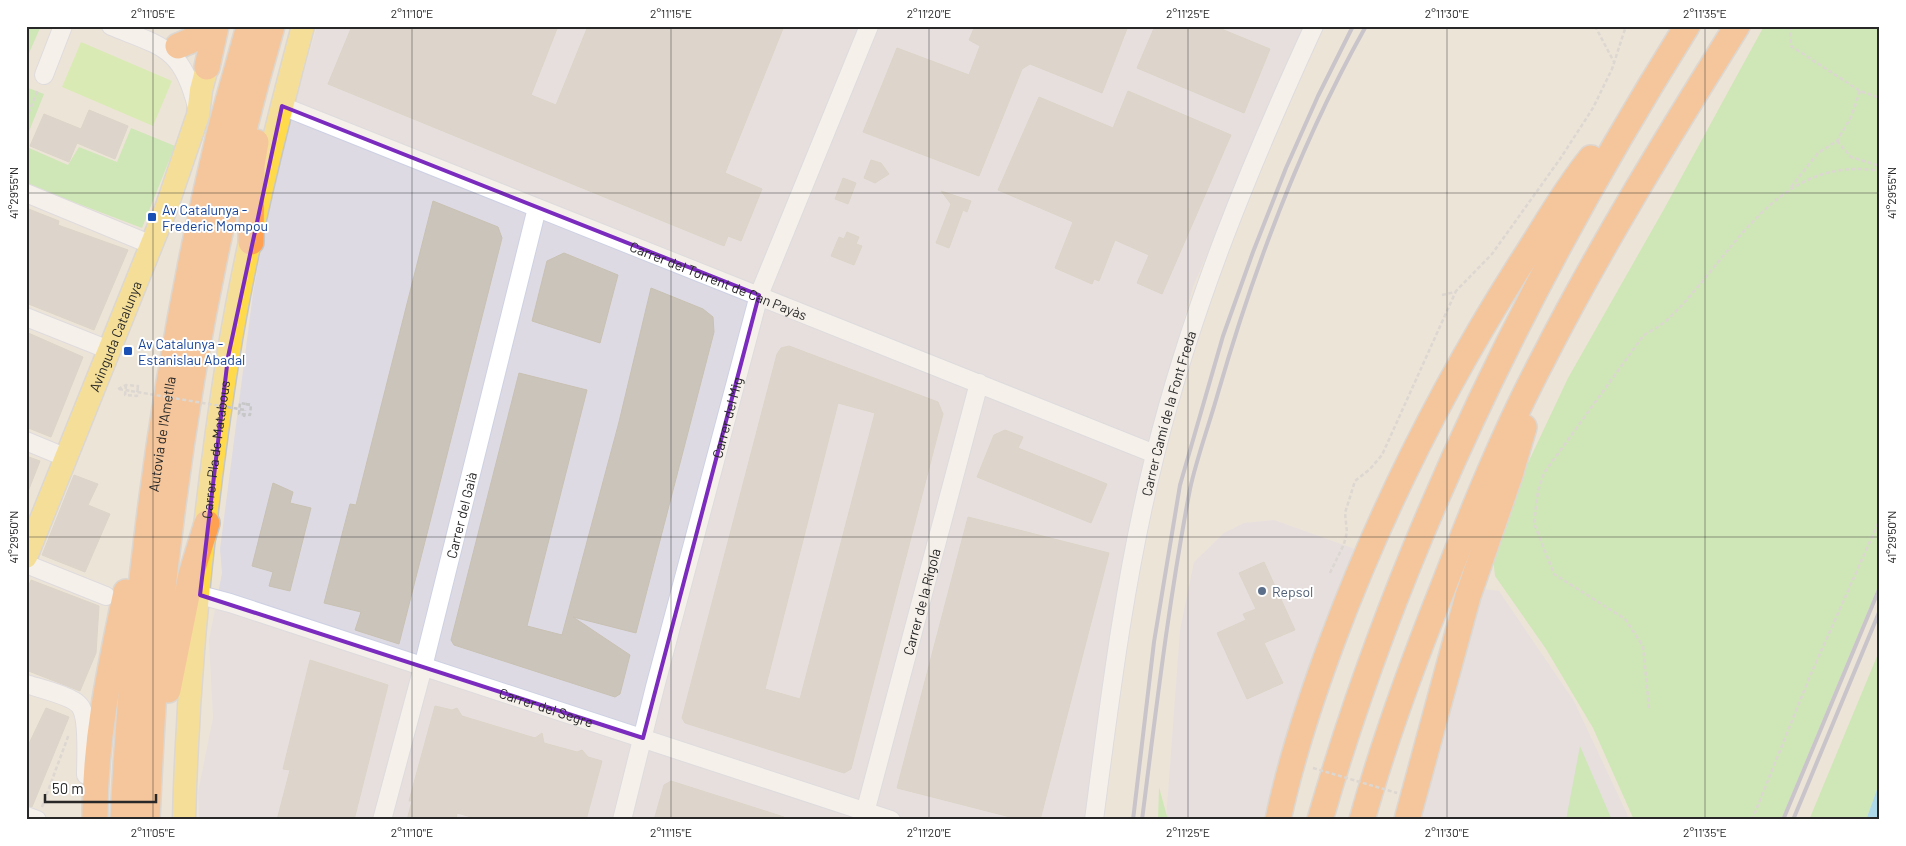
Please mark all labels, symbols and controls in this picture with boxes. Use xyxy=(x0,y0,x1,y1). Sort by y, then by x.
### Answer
text: 2°11'05"E xyxy=(131,6,175,20)
text: 2°11'10"E xyxy=(391,6,433,20)
text: 2°11'15"E xyxy=(650,6,692,20)
text: 2°11'20"E xyxy=(907,6,951,20)
text: 2°11'25"E xyxy=(1166,6,1210,20)
text: 2°11'30"E xyxy=(1425,6,1469,20)
text: 2°11'35"E xyxy=(1683,6,1727,20)
text: 41°29'55"N xyxy=(6,167,20,219)
text: 41°29'55"N xyxy=(1884,167,1898,219)
place label: Av Catalunya - Frederic Mompou xyxy=(162,201,268,234)
marker: Av Catalunya - Frederic Mompou xyxy=(146,211,158,223)
street label: Carrer del Torrent de Can Payàs xyxy=(627,237,810,323)
street label: Avinguda Catalunya xyxy=(85,278,145,394)
street label: Carrer Camí de la Font Freda xyxy=(1137,328,1199,497)
place label: Av Catalunya - Estanislau Abadal xyxy=(138,335,245,368)
marker: Av Catalunya - Estanislau Abadal xyxy=(122,345,134,357)
street label: Autovia de l'Ametlla xyxy=(144,375,178,493)
street label: Carrer del Mig xyxy=(708,375,745,460)
street label: Carrer Pla de Matabous xyxy=(197,379,233,520)
street label: Carrer del Gaià xyxy=(442,470,480,560)
text: 41°29'50"N xyxy=(6,511,20,563)
text: 41°29'50"N xyxy=(1884,511,1898,563)
street label: Carrer de la Rigola xyxy=(899,546,943,657)
place label: Repsol xyxy=(1272,583,1313,600)
marker: Repsol xyxy=(1256,585,1268,597)
street label: Carrer del Segre xyxy=(497,684,596,730)
scale bar xyxy=(45,771,156,803)
text: 50 m xyxy=(52,779,84,797)
text: 2°11'05"E xyxy=(131,825,175,839)
text: 2°11'10"E xyxy=(391,825,433,839)
text: 2°11'15"E xyxy=(650,825,692,839)
text: 2°11'20"E xyxy=(907,825,951,839)
text: 2°11'25"E xyxy=(1166,825,1210,839)
text: 2°11'30"E xyxy=(1425,825,1469,839)
text: 2°11'35"E xyxy=(1683,825,1727,839)

